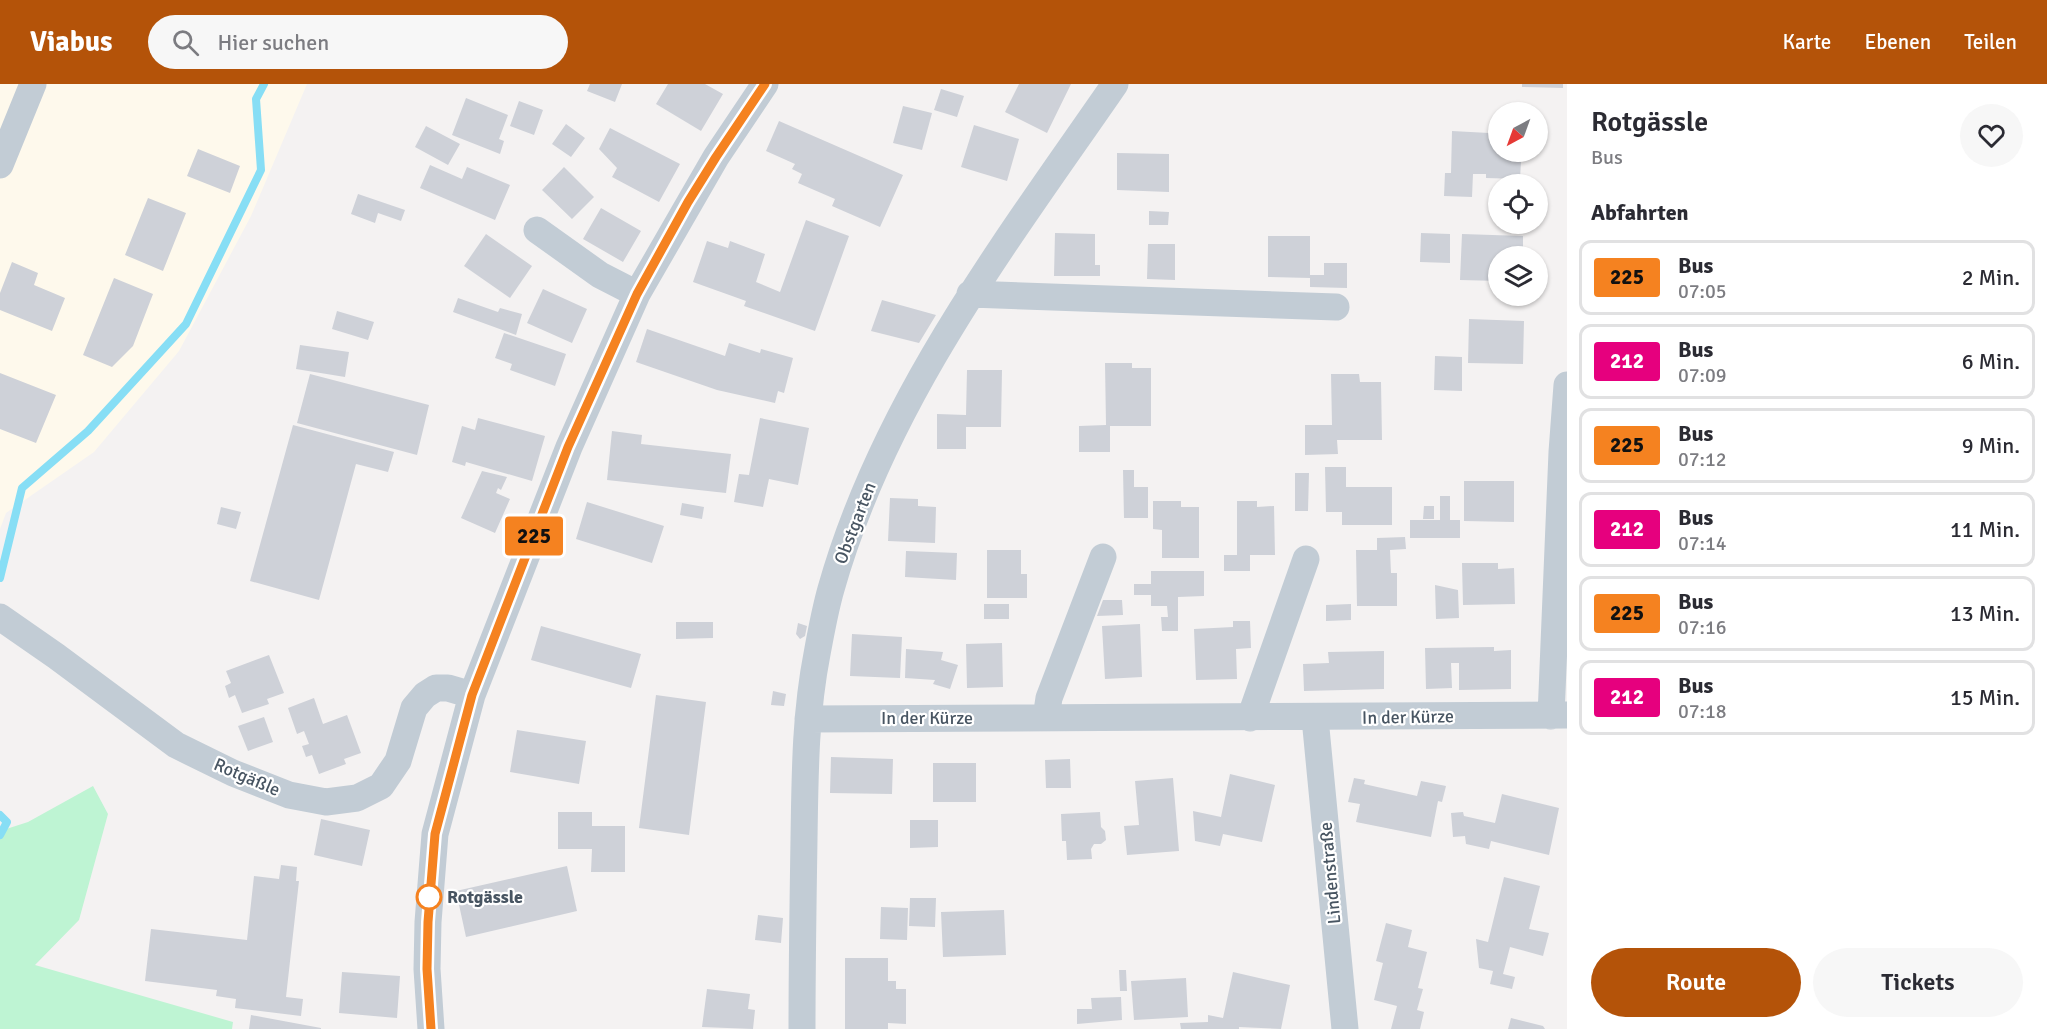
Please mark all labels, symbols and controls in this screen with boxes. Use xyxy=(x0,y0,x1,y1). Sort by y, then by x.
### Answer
search box xyxy=(148,15,568,69)
text: Viabus xyxy=(30,25,112,59)
icon: search xyxy=(169,26,202,59)
text: Hier suchen xyxy=(217,29,329,56)
text: Karte xyxy=(1782,29,1831,55)
text: Ebenen xyxy=(1864,29,1931,55)
text: Teilen xyxy=(1964,29,2017,55)
north arrow xyxy=(1488,102,1548,162)
map controls xyxy=(1488,102,1548,306)
button: heart xyxy=(1960,104,2023,167)
text: Rotgässle xyxy=(1591,105,1708,139)
text: Bus xyxy=(1591,145,1623,170)
button: locate xyxy=(1488,174,1548,234)
text: Abfahrten xyxy=(1591,199,1689,226)
button: layers xyxy=(1488,246,1548,306)
text: Bus xyxy=(1678,252,1713,279)
text: 225 xyxy=(1610,264,1644,290)
text: 2 Min. xyxy=(1962,264,2020,291)
text: 07:05 xyxy=(1678,279,1727,304)
text: Bus xyxy=(1678,336,1713,363)
text: 212 xyxy=(1610,348,1644,374)
text: 6 Min. xyxy=(1962,348,2020,375)
text: 07:09 xyxy=(1678,363,1727,388)
text: Bus xyxy=(1678,420,1713,447)
text: 225 xyxy=(1610,432,1644,458)
text: 9 Min. xyxy=(1962,432,2020,459)
text: 07:12 xyxy=(1678,447,1727,472)
street label: Obstgarten xyxy=(829,479,881,567)
text: Bus xyxy=(1678,504,1713,531)
line badge: 225 xyxy=(500,516,568,556)
text: 212 xyxy=(1610,516,1644,542)
text: 11 Min. xyxy=(1950,516,2020,543)
text: 225 xyxy=(517,523,551,549)
text: 07:14 xyxy=(1678,531,1727,556)
text: Bus xyxy=(1678,588,1713,615)
text: 225 xyxy=(1610,600,1644,626)
text: 13 Min. xyxy=(1950,600,2020,627)
text: 07:16 xyxy=(1678,615,1727,640)
text: Bus xyxy=(1678,672,1713,699)
text: 212 xyxy=(1610,684,1644,710)
text: 15 Min. xyxy=(1950,684,2020,711)
text: 07:18 xyxy=(1678,699,1727,724)
street label: In der Kürze xyxy=(1362,705,1454,729)
street label: In der Kürze xyxy=(881,707,973,729)
street label: Rotgäßle xyxy=(210,753,284,801)
street label: Lindenstraße xyxy=(1315,821,1345,925)
marker: Rotgässle xyxy=(416,884,442,910)
place label: Rotgässle xyxy=(447,886,523,908)
button: Route xyxy=(1591,948,1801,1017)
button: Tickets xyxy=(1813,948,2023,1017)

